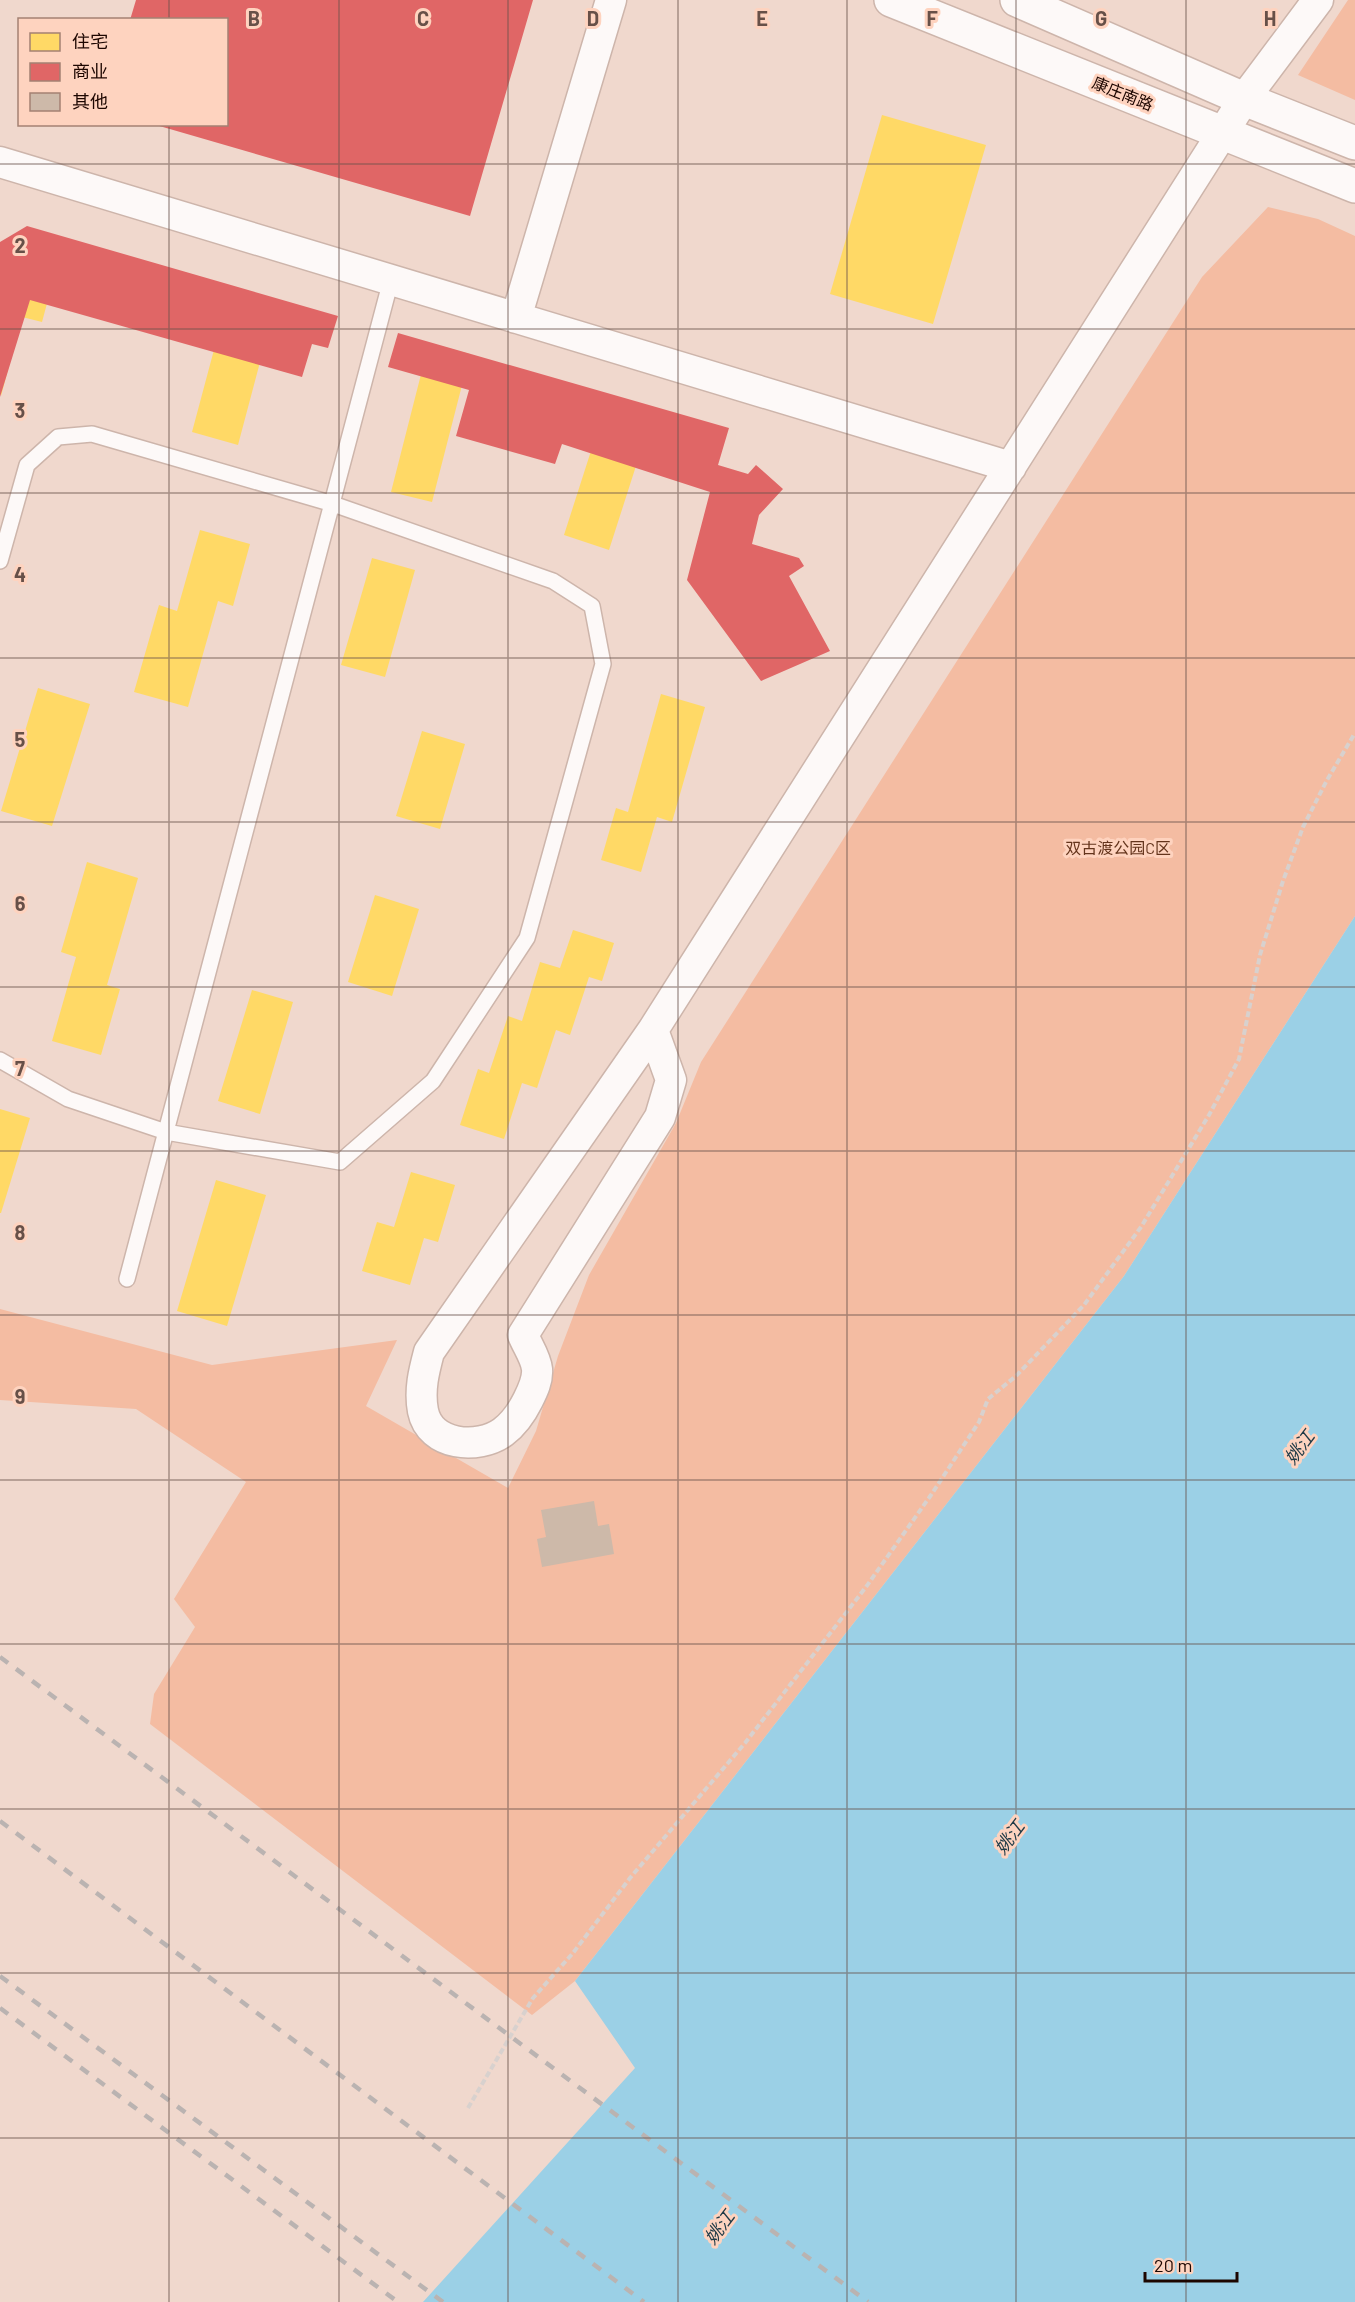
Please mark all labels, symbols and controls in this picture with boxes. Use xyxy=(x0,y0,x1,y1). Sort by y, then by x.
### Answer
text: B xyxy=(248,6,260,30)
text: C xyxy=(417,6,429,30)
text: D xyxy=(587,6,599,30)
text: E xyxy=(756,6,768,30)
text: F xyxy=(926,6,938,30)
text: G xyxy=(1095,6,1107,30)
text: H xyxy=(1264,6,1276,30)
legend xyxy=(18,18,228,126)
text: 住宅 xyxy=(72,30,108,52)
text: 商业 xyxy=(72,60,108,82)
street label: 康庄南路 xyxy=(1090,72,1156,114)
text: 其他 xyxy=(72,90,108,112)
text: 2 xyxy=(14,233,26,257)
text: 3 xyxy=(15,398,25,422)
text: 4 xyxy=(14,562,26,586)
text: 5 xyxy=(15,727,26,751)
park label: 双古渡公园C区 xyxy=(1065,838,1171,857)
text: 6 xyxy=(15,891,26,915)
text: 7 xyxy=(15,1056,25,1080)
text: 8 xyxy=(15,1220,26,1244)
text: 9 xyxy=(15,1384,25,1408)
water label: 姚江 xyxy=(1279,1424,1320,1468)
water label: 姚江 xyxy=(989,1814,1030,1858)
water label: 姚江 xyxy=(699,2204,740,2248)
scale bar xyxy=(1145,2245,1236,2283)
text: 20 m xyxy=(1154,2254,1192,2276)

